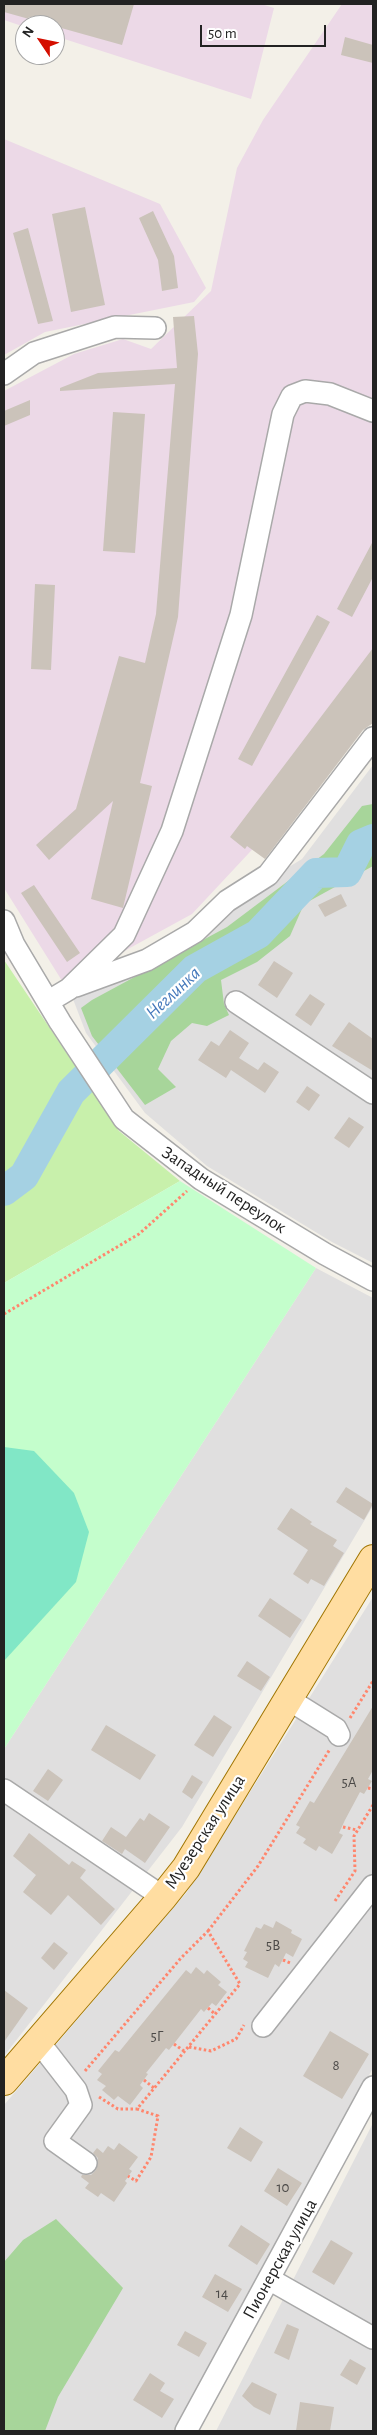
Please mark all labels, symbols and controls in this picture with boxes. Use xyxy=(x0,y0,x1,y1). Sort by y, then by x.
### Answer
north arrow xyxy=(15,15,65,65)
scale bar xyxy=(202,15,328,47)
text: N xyxy=(20,24,37,40)
text: 50 m xyxy=(208,26,237,41)
water label: Неглинка xyxy=(141,962,205,1024)
street label: Западный переулок xyxy=(158,1142,290,1238)
street label: Муезерская улица xyxy=(160,1771,250,1893)
house number: 5А xyxy=(341,1773,357,1791)
house number: 5В xyxy=(266,1936,280,1954)
house number: 5Г xyxy=(150,2027,164,2045)
house number: 8 xyxy=(332,2056,340,2074)
house number: 10 xyxy=(276,2178,290,2196)
street label: Пионерская улица xyxy=(238,2195,322,2323)
house number: 14 xyxy=(216,2284,228,2302)

